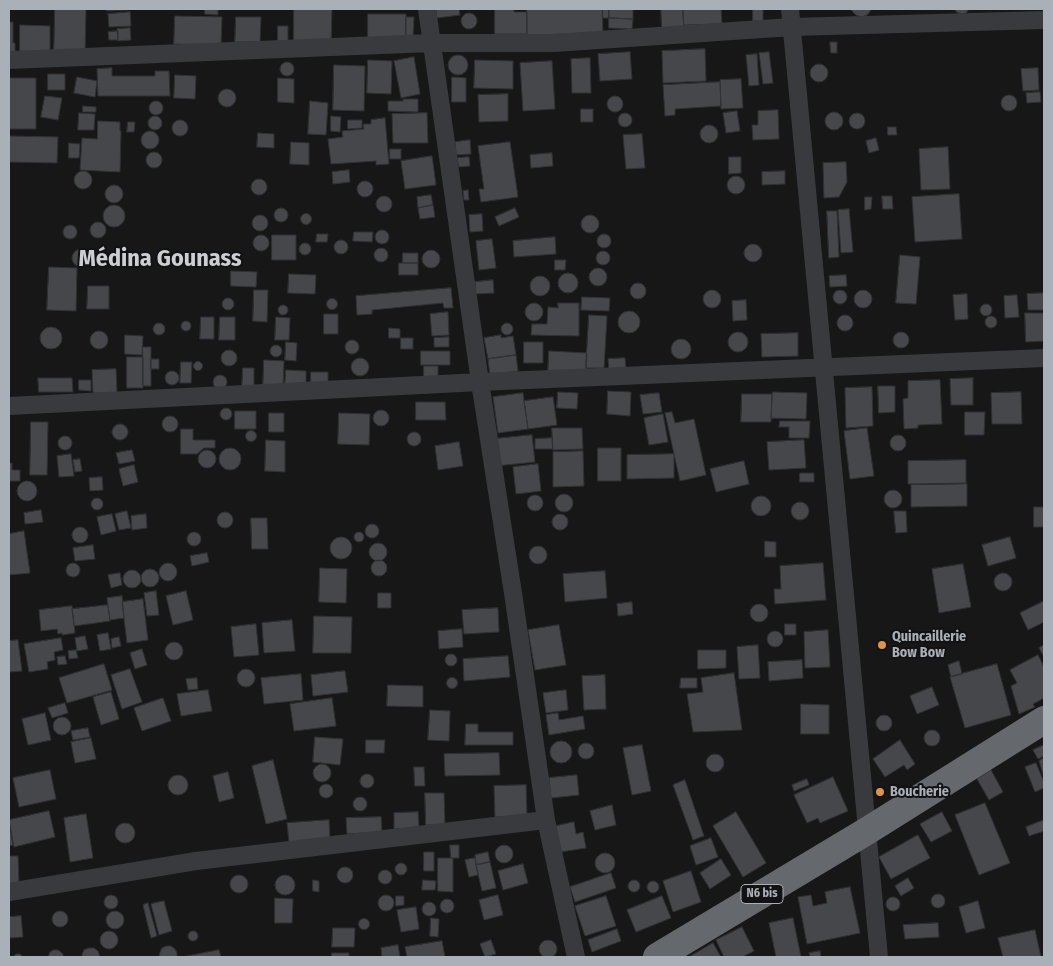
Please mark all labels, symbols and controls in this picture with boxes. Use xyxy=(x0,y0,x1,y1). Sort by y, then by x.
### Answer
district label: Médina Gounass xyxy=(79,245,241,273)
place label: Quincaillerie Bow Bow xyxy=(892,629,966,662)
marker: Quincaillerie Bow Bow xyxy=(876,639,888,651)
place label: Boucherie xyxy=(890,784,949,800)
marker: Boucherie xyxy=(874,786,886,798)
road number: N6 bis xyxy=(741,884,783,904)

